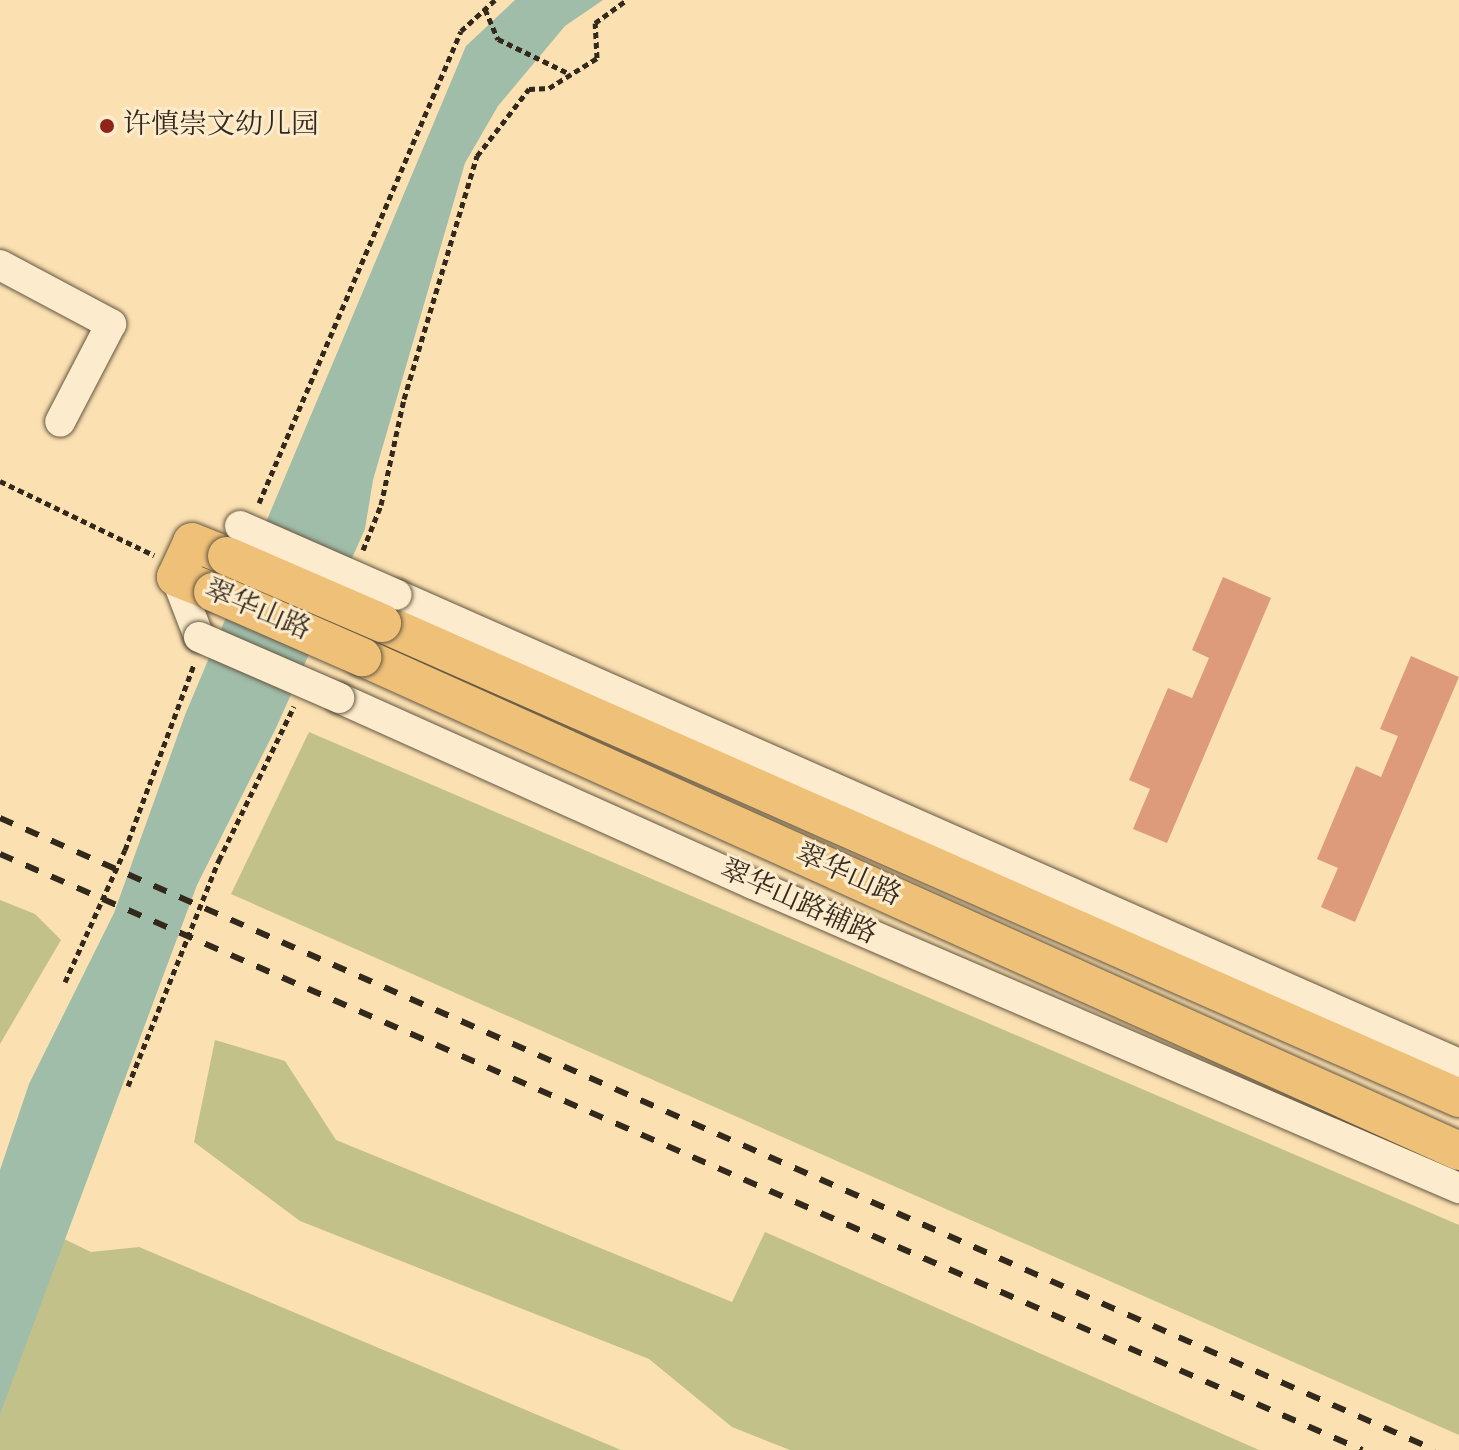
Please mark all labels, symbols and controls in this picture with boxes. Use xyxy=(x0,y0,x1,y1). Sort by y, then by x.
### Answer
place label: 许慎崇文幼儿园 xyxy=(123,109,319,143)
marker: 许慎崇文幼儿园 xyxy=(98,117,116,135)
street label: 翠华山路 xyxy=(199,574,315,648)
street label: 翠华山路 xyxy=(790,838,906,914)
street label: 翠华山路辅路 xyxy=(714,853,882,953)

